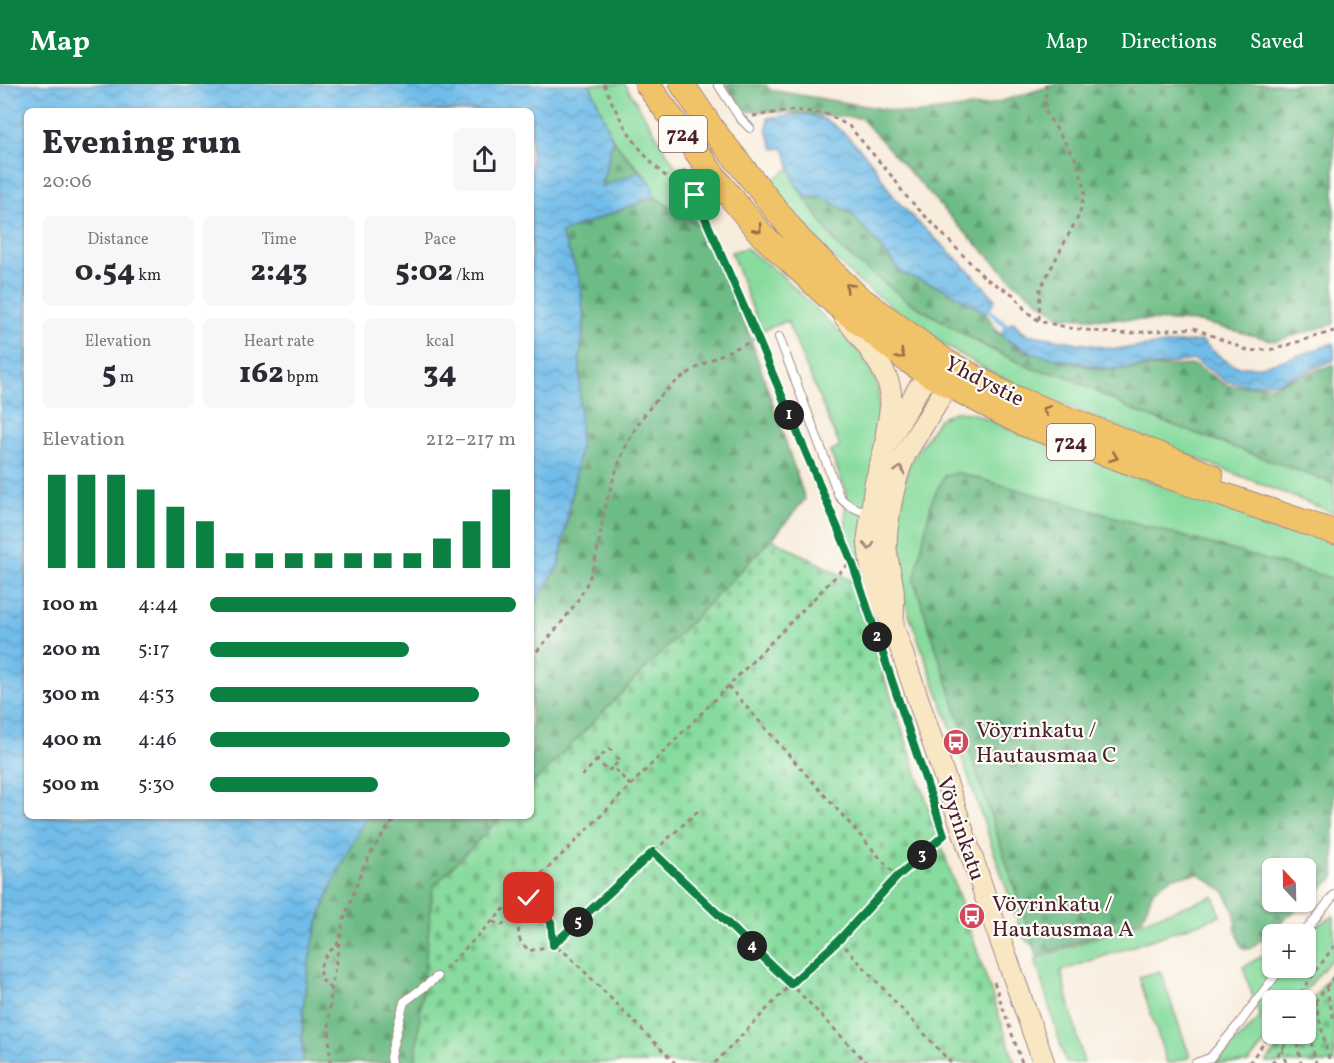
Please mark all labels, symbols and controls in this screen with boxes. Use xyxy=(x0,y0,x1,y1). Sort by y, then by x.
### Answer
text: Map xyxy=(30,23,90,62)
text: Map xyxy=(1046,28,1088,57)
text: Directions xyxy=(1121,28,1217,57)
text: Saved xyxy=(1250,28,1304,57)
road number: 724 xyxy=(659,116,707,152)
text: Evening run xyxy=(42,122,241,168)
button: share xyxy=(453,128,516,191)
text: 20:06 xyxy=(42,168,92,196)
pin xyxy=(669,169,720,220)
icon: arrive xyxy=(678,178,711,211)
one-way arrow xyxy=(751,222,762,233)
text: Distance xyxy=(87,229,149,251)
text: Time xyxy=(261,229,297,251)
text: Pace xyxy=(424,229,456,251)
text: 0.54 xyxy=(75,251,135,293)
text: 2:43 xyxy=(251,251,307,293)
text: 5:02 xyxy=(395,251,453,293)
text: km xyxy=(135,265,161,287)
text: /km xyxy=(453,265,485,287)
one-way arrow xyxy=(845,284,856,295)
text: Elevation xyxy=(85,331,151,353)
text: Heart rate xyxy=(244,331,314,353)
text: kcal xyxy=(426,331,454,353)
one-way arrow xyxy=(894,348,905,359)
street label: Yhdystie xyxy=(939,349,1029,415)
text: 5 xyxy=(102,353,117,395)
text: 162 xyxy=(239,353,284,395)
text: 34 xyxy=(423,353,457,395)
text: m xyxy=(117,367,134,389)
text: bpm xyxy=(284,367,319,389)
pin: 1 xyxy=(774,400,804,430)
text: 1 xyxy=(786,404,792,426)
one-way arrow xyxy=(1042,405,1053,417)
road number: 724 xyxy=(1047,424,1095,460)
text: Elevation xyxy=(42,426,125,454)
text: 212–217 m xyxy=(426,426,516,454)
one-way arrow xyxy=(1108,449,1118,462)
one-way arrow xyxy=(893,465,905,476)
one-way arrow xyxy=(863,542,876,551)
text: 100 m xyxy=(42,591,98,619)
text: 4:44 xyxy=(138,591,179,619)
pin: 2 xyxy=(862,622,892,652)
text: 2 xyxy=(873,626,881,648)
text: 200 m xyxy=(42,636,100,664)
text: 5:17 xyxy=(138,636,170,664)
text: 300 m xyxy=(42,681,100,709)
text: 4:53 xyxy=(138,681,175,709)
place label: Vöyrinkatu / Hautausmaa C xyxy=(976,716,1117,772)
text: 400 m xyxy=(42,726,102,754)
text: 4:46 xyxy=(138,726,177,754)
bus stop icon: Vöyrinkatu / Hautausmaa C xyxy=(941,727,971,757)
text: 500 m xyxy=(42,771,100,799)
text: 5:30 xyxy=(138,771,174,799)
street label: Vöyrinkatu xyxy=(927,773,992,885)
pin: 3 xyxy=(907,840,937,870)
text: 3 xyxy=(918,844,926,866)
north arrow xyxy=(1262,858,1316,912)
map controls xyxy=(1262,858,1316,1044)
pin xyxy=(503,872,554,923)
icon: check xyxy=(512,881,545,914)
place label: Vöyrinkatu / Hautausmaa A xyxy=(992,890,1134,946)
bus stop icon: Vöyrinkatu / Hautausmaa A xyxy=(957,901,987,931)
pin: 5 xyxy=(563,907,593,937)
text: 5 xyxy=(574,911,582,933)
button: + xyxy=(1262,924,1316,978)
pin: 4 xyxy=(737,931,767,961)
text: 4 xyxy=(747,935,757,957)
button: − xyxy=(1262,990,1316,1044)

